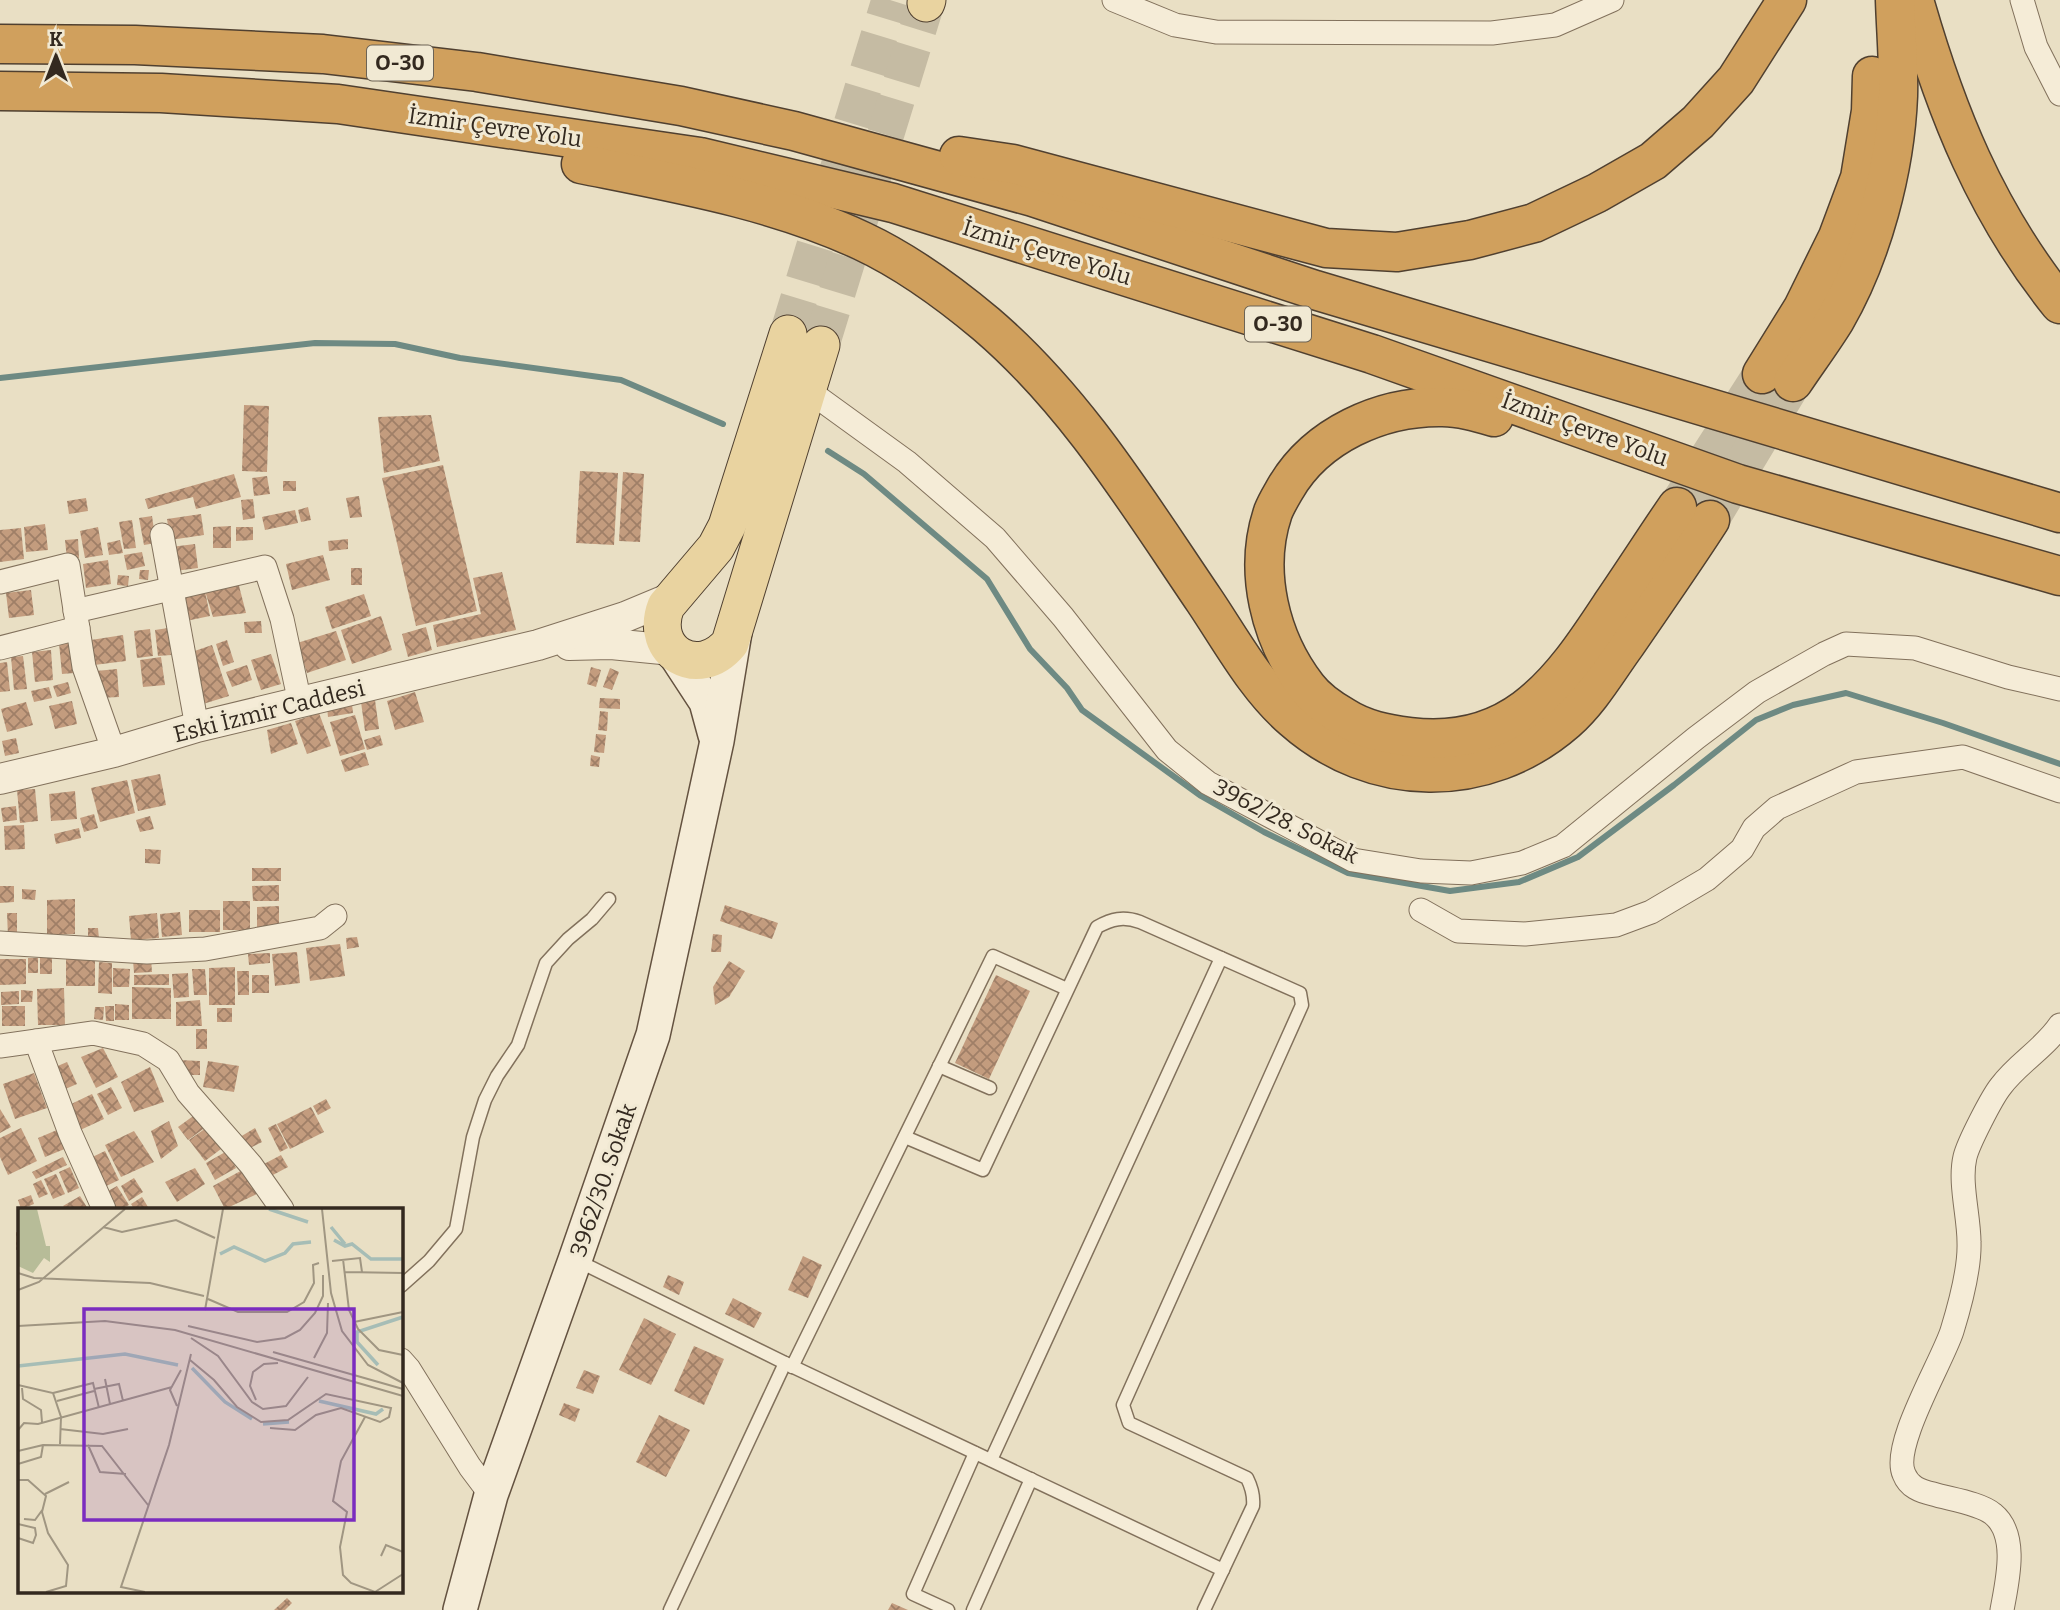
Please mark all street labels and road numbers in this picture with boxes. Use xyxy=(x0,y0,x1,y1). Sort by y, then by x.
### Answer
road number: O-30 xyxy=(367,46,433,80)
street label: İzmir Çevre Yolu xyxy=(406,101,584,153)
street label: İzmir Çevre Yolu xyxy=(959,213,1135,291)
road number: O-30 xyxy=(1245,306,1311,342)
street label: İzmir Çevre Yolu xyxy=(1498,386,1672,472)
street label: Eski İzmir Caddesi xyxy=(170,674,368,748)
street label: 3962/28. Sokak xyxy=(1209,772,1363,870)
street label: 3962/30. Sokak xyxy=(564,1100,642,1260)

